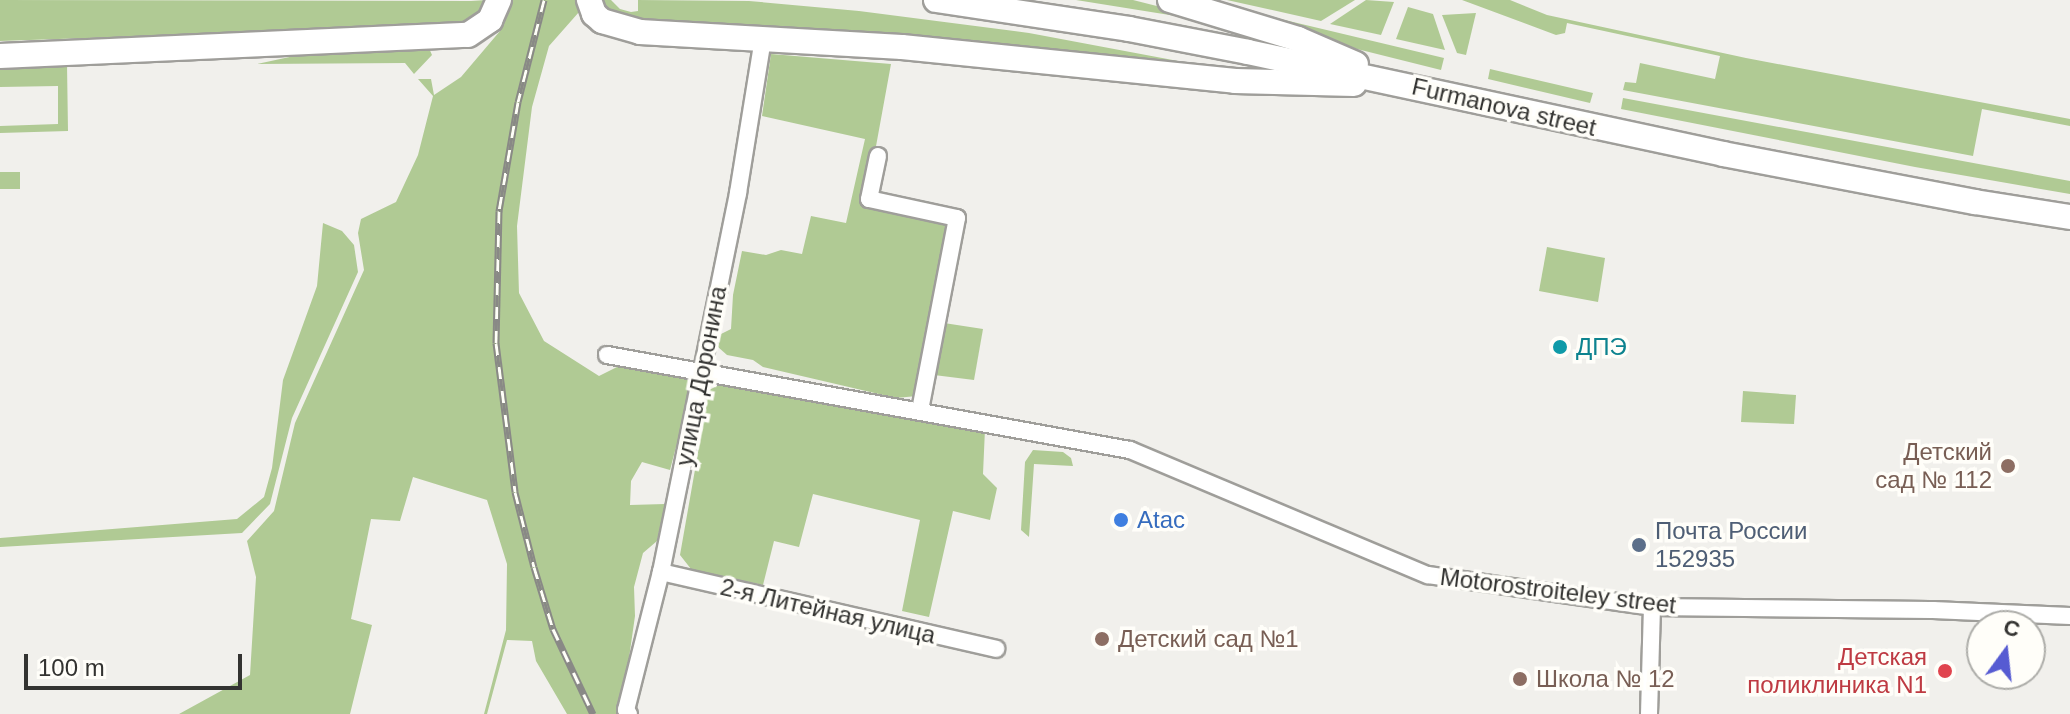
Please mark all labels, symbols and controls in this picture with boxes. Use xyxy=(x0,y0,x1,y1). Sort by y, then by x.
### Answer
street label: Furmanova street xyxy=(1409,72,1599,142)
street label: улица Доронина xyxy=(669,284,733,468)
place label: ДПЭ xyxy=(1576,333,1627,361)
marker: ДПЭ xyxy=(1551,338,1569,356)
place label: Детский сад № 112 xyxy=(1875,438,1992,494)
marker: Детский сад № 112 xyxy=(1999,457,2017,475)
place label: Atac xyxy=(1137,506,1185,534)
marker: Atac xyxy=(1112,511,1130,529)
place label: Почта России 152935 xyxy=(1655,517,1807,573)
marker: Почта России 152935 xyxy=(1630,536,1648,554)
street label: Motorostroiteley street xyxy=(1438,562,1678,620)
street label: 2-я Литейная улица xyxy=(718,572,938,650)
north arrow xyxy=(1966,610,2046,690)
text: С xyxy=(2001,614,2023,642)
place label: Детский сад №1 xyxy=(1118,625,1299,653)
marker: Детский сад №1 xyxy=(1093,630,1111,648)
scale bar xyxy=(28,638,246,688)
place label: Детская поликлиника N1 xyxy=(1747,643,1927,699)
text: 100 m xyxy=(38,654,105,681)
marker: Детская поликлиника N1 xyxy=(1934,660,1956,682)
place label: Школа № 12 xyxy=(1536,665,1675,693)
marker: Школа № 12 xyxy=(1511,670,1529,688)

